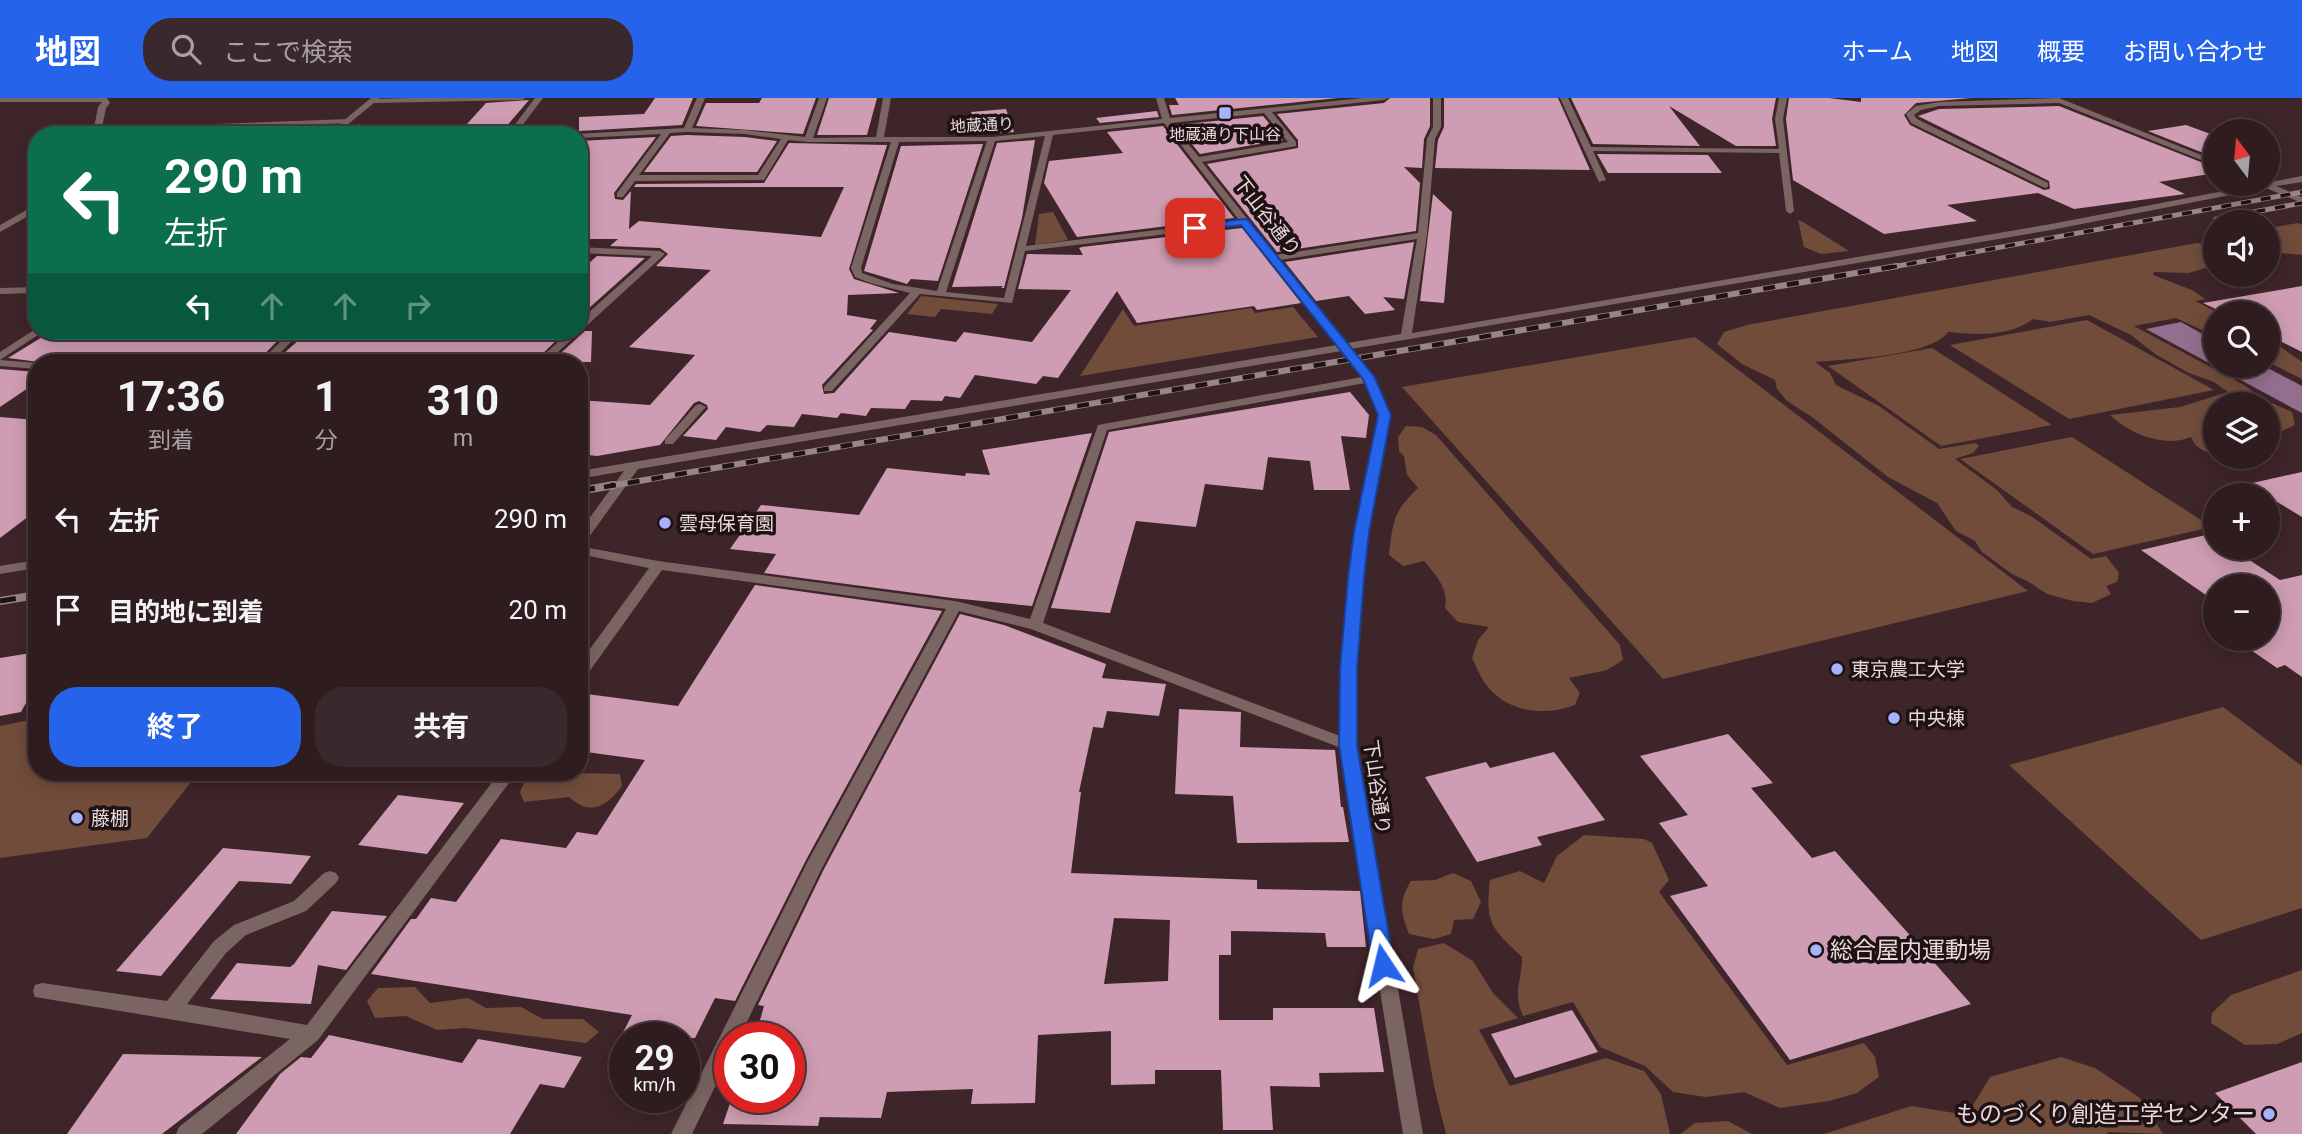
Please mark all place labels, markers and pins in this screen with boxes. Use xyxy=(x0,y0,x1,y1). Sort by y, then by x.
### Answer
marker: 地蔵通り下山谷 xyxy=(1217,105,1233,121)
place label: 地蔵通り下山谷 xyxy=(1169,125,1281,144)
pin xyxy=(1165,198,1225,258)
place label: 雲母保育園 xyxy=(679,512,774,535)
marker: 雲母保育園 xyxy=(657,515,673,531)
place label: 東京農工大学 xyxy=(1851,658,1965,681)
marker: 東京農工大学 xyxy=(1829,661,1845,677)
place label: 中央棟 xyxy=(1908,707,1965,730)
marker: 中央棟 xyxy=(1886,710,1902,726)
place label: 藤棚 xyxy=(91,807,129,830)
marker: 藤棚 xyxy=(69,810,85,826)
place label: 総合屋内運動場 xyxy=(1830,937,1991,964)
marker: 総合屋内運動場 xyxy=(1808,942,1824,958)
place label: ものづくり創造工学センター xyxy=(1956,1101,2255,1128)
marker: ものづくり創造工学センター xyxy=(2261,1106,2277,1122)

